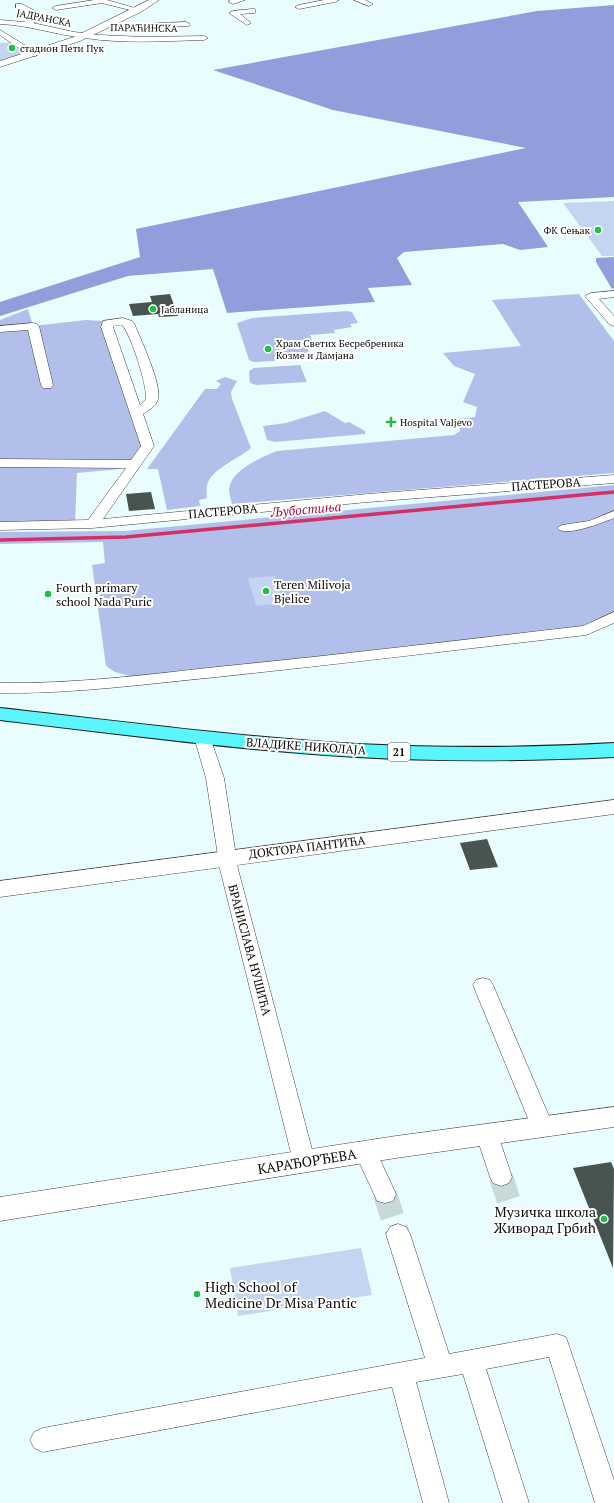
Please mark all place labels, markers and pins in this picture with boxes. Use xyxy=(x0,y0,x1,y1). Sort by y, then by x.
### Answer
place label: стадион Пети Пук xyxy=(20,42,104,55)
marker: стадион Пети Пук xyxy=(7,43,17,53)
place label: ФК Сењак xyxy=(543,224,591,237)
marker: ФК Сењак xyxy=(593,225,603,235)
place label: Јабланица xyxy=(161,303,209,316)
marker: Јабланица xyxy=(148,304,158,314)
place label: Храм Светих Бесребреника Козме и Дамјана xyxy=(276,337,404,362)
marker: Храм Светих Бесребреника Козме и Дамјана xyxy=(263,344,273,354)
marker: Hospital Valjevo xyxy=(385,416,397,428)
place label: Hospital Valjevo xyxy=(400,416,472,429)
place label: Teren Milivoja Bjelice xyxy=(274,577,351,606)
place label: Fourth primary school Nada Puric xyxy=(56,580,152,609)
marker: Teren Milivoja Bjelice xyxy=(261,586,271,596)
marker: Fourth primary school Nada Puric xyxy=(43,589,53,599)
place label: Музичка школа Живорад Грбић xyxy=(494,1202,596,1237)
marker: Музичка школа Живорад Грбић xyxy=(599,1214,609,1224)
place label: High School of Medicine Dr Misa Pantic xyxy=(205,1277,357,1312)
marker: High School of Medicine Dr Misa Pantic xyxy=(192,1289,202,1299)

